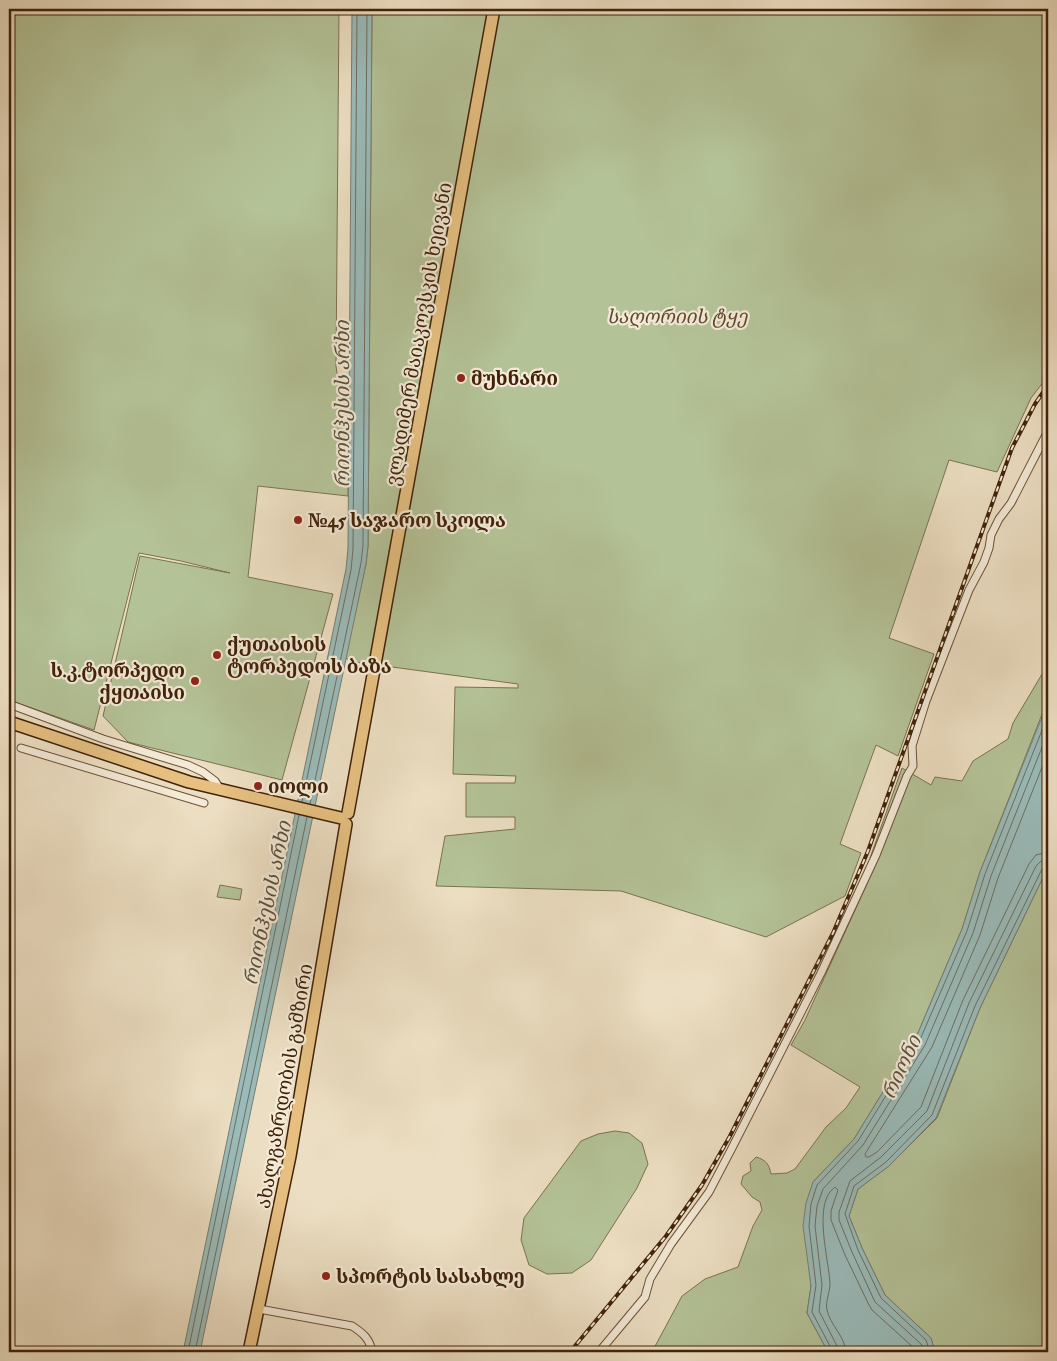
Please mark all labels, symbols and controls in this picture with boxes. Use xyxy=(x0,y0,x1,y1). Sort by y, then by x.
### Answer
street label: ვლადიმერ მაიაკოვსკის ხეივანი xyxy=(380,181,458,488)
park label: საღორიის ტყე xyxy=(606,305,749,329)
water label: რიონჰესის არხი xyxy=(330,319,355,487)
place label: მუხნარი xyxy=(471,367,558,391)
marker: მუხნარი xyxy=(455,372,467,384)
place label: №45 საჯარო სკოლა xyxy=(308,509,506,533)
marker: №45 საჯარო სკოლა xyxy=(292,514,304,526)
place label: ქუთაისის ტორპედოს ბაზა xyxy=(227,633,391,679)
marker: ქუთაისის ტორპედოს ბაზა xyxy=(211,649,223,661)
place label: ს.კ.ტორპედო ქყთაისი xyxy=(50,659,185,705)
marker: ს.კ.ტორპედო ქყთაისი xyxy=(189,675,201,687)
place label: იოლი xyxy=(268,775,329,799)
marker: იოლი xyxy=(252,780,264,792)
water label: რიონჰესის არხი xyxy=(238,817,297,987)
street label: ახალგაზრდობის გამზირი xyxy=(252,962,318,1210)
water label: რიონი xyxy=(876,1030,928,1103)
place label: სპორტის სასახლე xyxy=(336,1265,525,1289)
marker: სპორტის სასახლე xyxy=(320,1270,332,1282)

